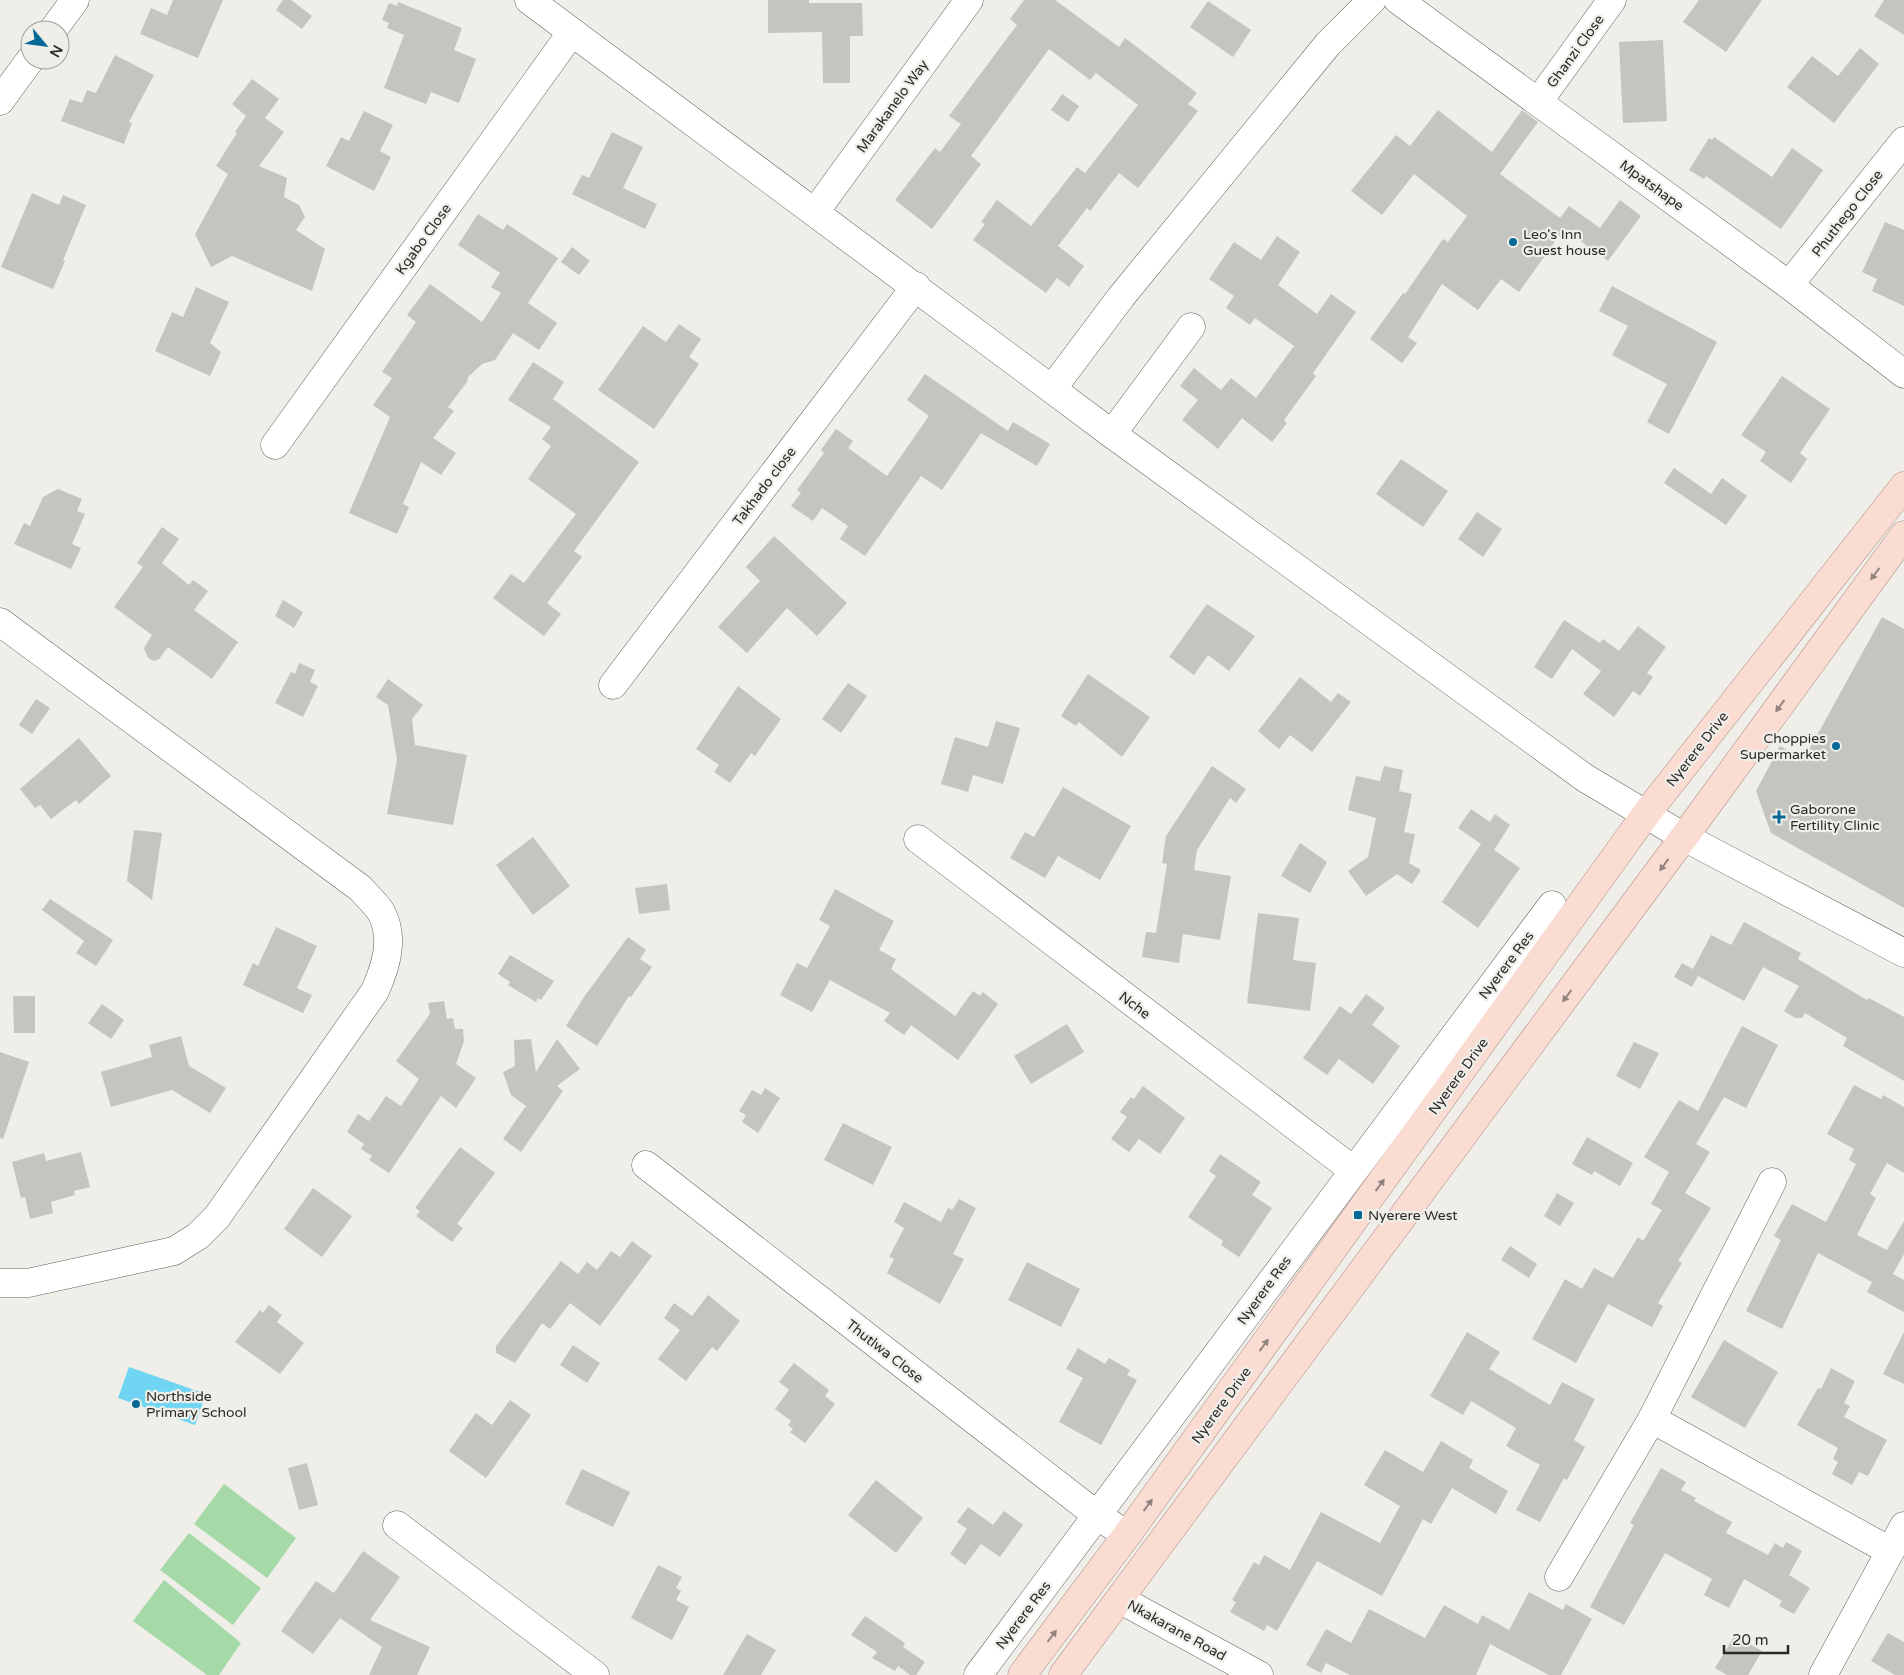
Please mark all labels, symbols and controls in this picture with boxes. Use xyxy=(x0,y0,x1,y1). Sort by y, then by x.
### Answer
street label: Ghanzi Close xyxy=(1543,11,1608,91)
north arrow xyxy=(20,20,70,70)
text: N xyxy=(46,42,66,60)
street label: Marakanelo Way xyxy=(853,56,932,156)
street label: Mpatshape xyxy=(1616,156,1687,214)
street label: Phuthego Close xyxy=(1808,166,1887,260)
street label: Kgabo Close xyxy=(392,200,455,278)
place label: Leo's Inn Guest house xyxy=(1523,226,1606,259)
marker: Leo's Inn Guest house xyxy=(1507,236,1519,248)
street label: Takhado close xyxy=(729,443,800,529)
one-way arrow xyxy=(1870,567,1881,580)
one-way arrow xyxy=(1775,699,1785,712)
street label: Nyerere Drive xyxy=(1663,708,1732,790)
place label: Choppies Supermarket xyxy=(1740,730,1827,763)
marker: Choppies Supermarket xyxy=(1830,740,1842,752)
place label: Gaborone Fertility Clinic xyxy=(1790,801,1880,834)
marker: Gaborone Fertility Clinic xyxy=(1772,810,1786,824)
one-way arrow xyxy=(1658,858,1669,871)
street label: Nyerere Res xyxy=(1475,928,1538,1003)
street label: Nche xyxy=(1116,988,1154,1023)
one-way arrow xyxy=(1562,989,1572,1003)
street label: Nyerere Drive xyxy=(1425,1035,1492,1118)
one-way arrow xyxy=(1374,1179,1385,1192)
place label: Nyerere West xyxy=(1368,1207,1458,1224)
marker: Nyerere West xyxy=(1352,1209,1364,1221)
street label: Nyerere Res xyxy=(1234,1252,1295,1328)
street label: Thutlwa Close xyxy=(843,1316,927,1387)
one-way arrow xyxy=(1259,1338,1269,1352)
street label: Nyerere Drive xyxy=(1188,1364,1255,1447)
place label: Northside Primary School xyxy=(146,1388,247,1421)
marker: Northside Primary School xyxy=(130,1398,142,1410)
one-way arrow xyxy=(1143,1498,1153,1512)
street label: Nyerere Res xyxy=(992,1578,1055,1653)
street label: Nkakarane Road xyxy=(1124,1596,1229,1665)
scale bar xyxy=(1724,1622,1788,1654)
one-way arrow xyxy=(1046,1630,1057,1643)
text: 20 m xyxy=(1732,1631,1769,1649)

